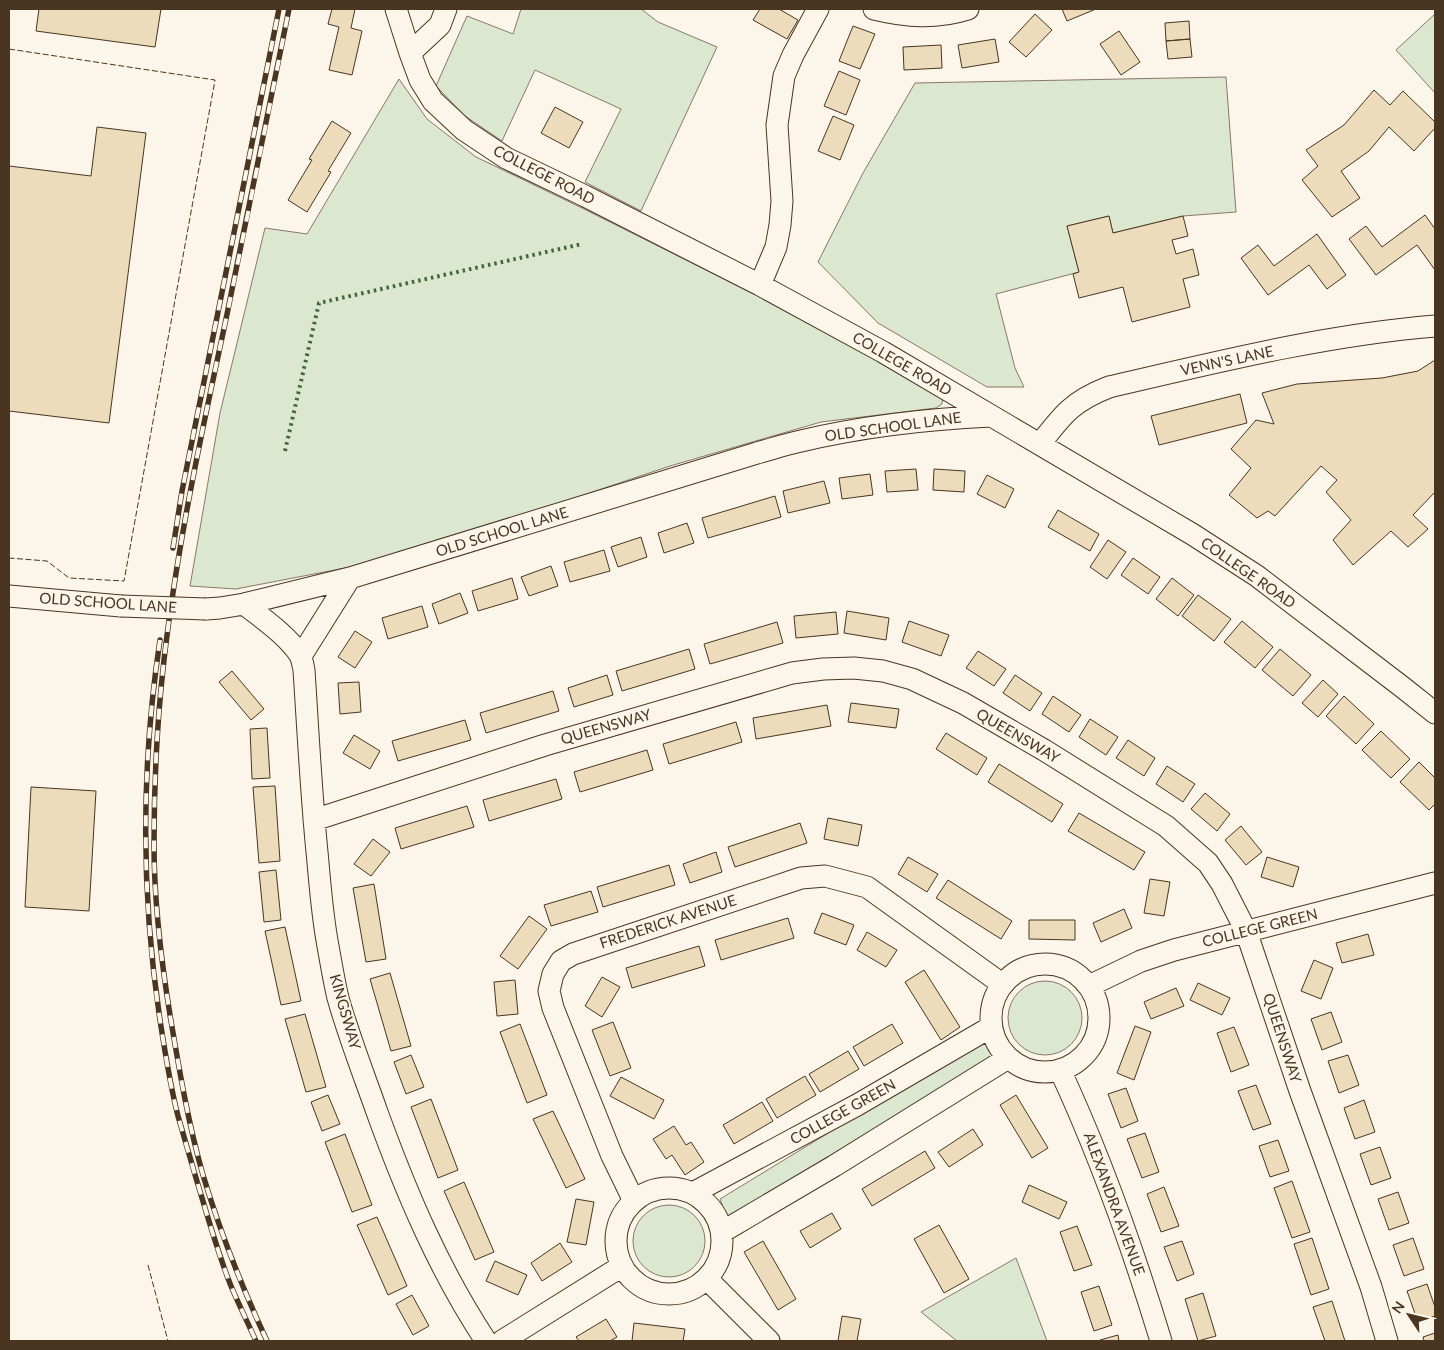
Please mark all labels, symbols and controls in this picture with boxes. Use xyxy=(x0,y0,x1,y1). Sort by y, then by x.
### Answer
street label: COLLEGE ROAD xyxy=(491,141,598,207)
street label: COLLEGE ROAD xyxy=(850,327,955,399)
street label: VENN'S LANE xyxy=(1179,341,1275,379)
street label: OLD SCHOOL LANE xyxy=(823,408,962,445)
street label: OLD SCHOOL LANE xyxy=(433,502,570,560)
street label: COLLEGE ROAD xyxy=(1198,533,1299,612)
street label: OLD SCHOOL LANE xyxy=(39,588,177,616)
street label: QUEENSWAY xyxy=(558,704,654,748)
street label: QUEENSWAY xyxy=(974,704,1064,767)
street label: FREDERICK AVENUE xyxy=(597,890,738,952)
street label: COLLEGE GREEN xyxy=(1200,904,1319,950)
street label: KINGSWAY xyxy=(327,972,366,1052)
street label: QUEENSWAY xyxy=(1260,991,1306,1085)
street label: COLLEGE GREEN xyxy=(786,1075,899,1148)
street label: ALEXANDRA AVENUE xyxy=(1081,1130,1149,1278)
north arrow xyxy=(1384,1290,1434,1340)
text: N xyxy=(1388,1298,1408,1317)

